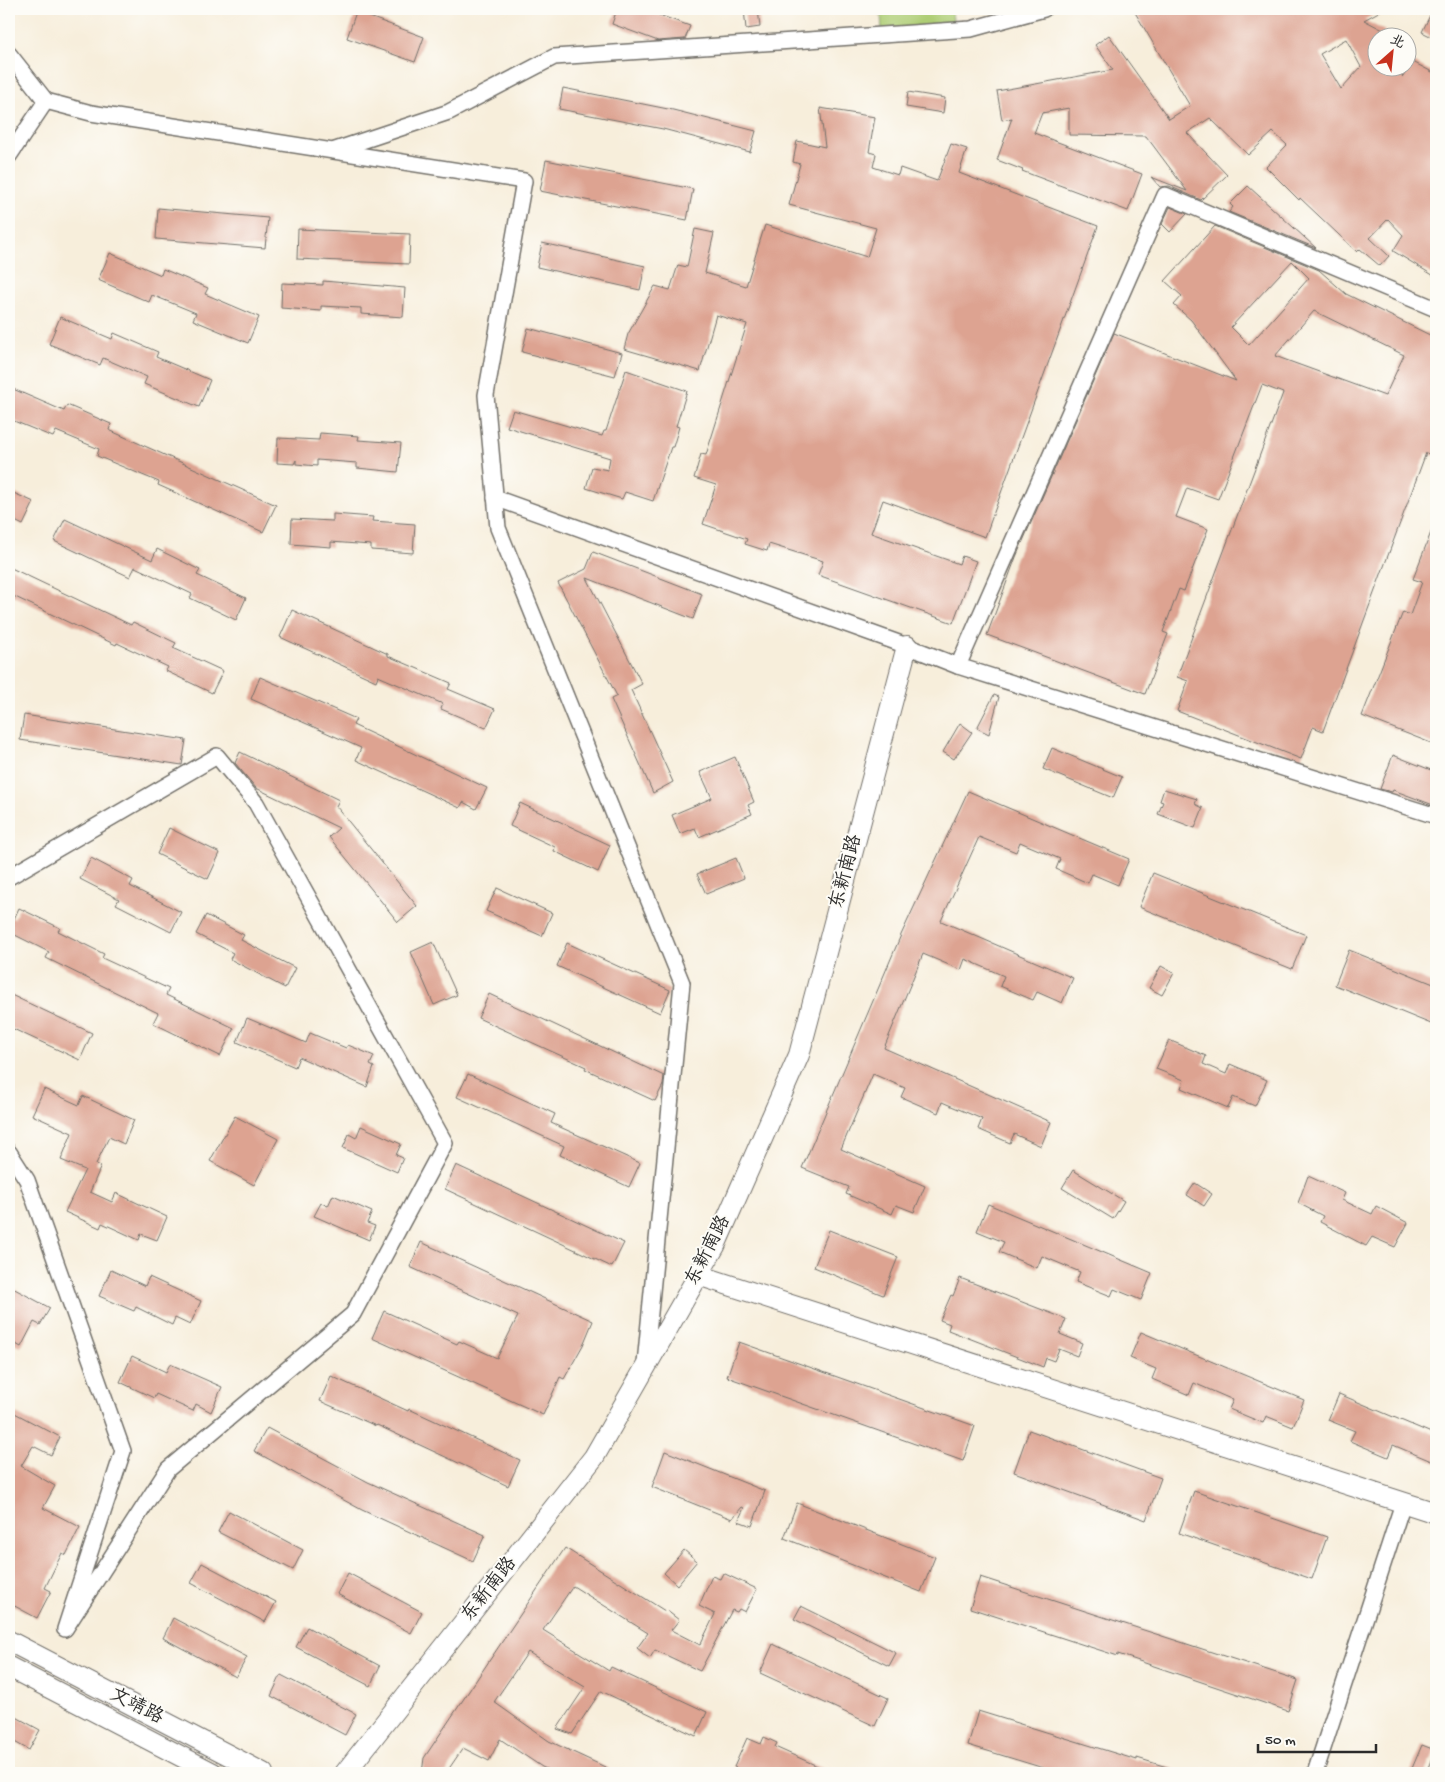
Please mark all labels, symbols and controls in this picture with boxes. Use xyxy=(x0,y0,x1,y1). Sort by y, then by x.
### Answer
north arrow xyxy=(1368,28,1418,78)
text: 北 xyxy=(1387,32,1407,53)
street label: 东新南路 xyxy=(825,832,868,912)
street label: 东新南路 xyxy=(681,1211,737,1290)
street label: 东新南路 xyxy=(457,1552,522,1627)
street label: 文靖路 xyxy=(105,1683,167,1730)
scale bar xyxy=(1258,1722,1375,1754)
text: 50 m xyxy=(1265,1732,1296,1750)

